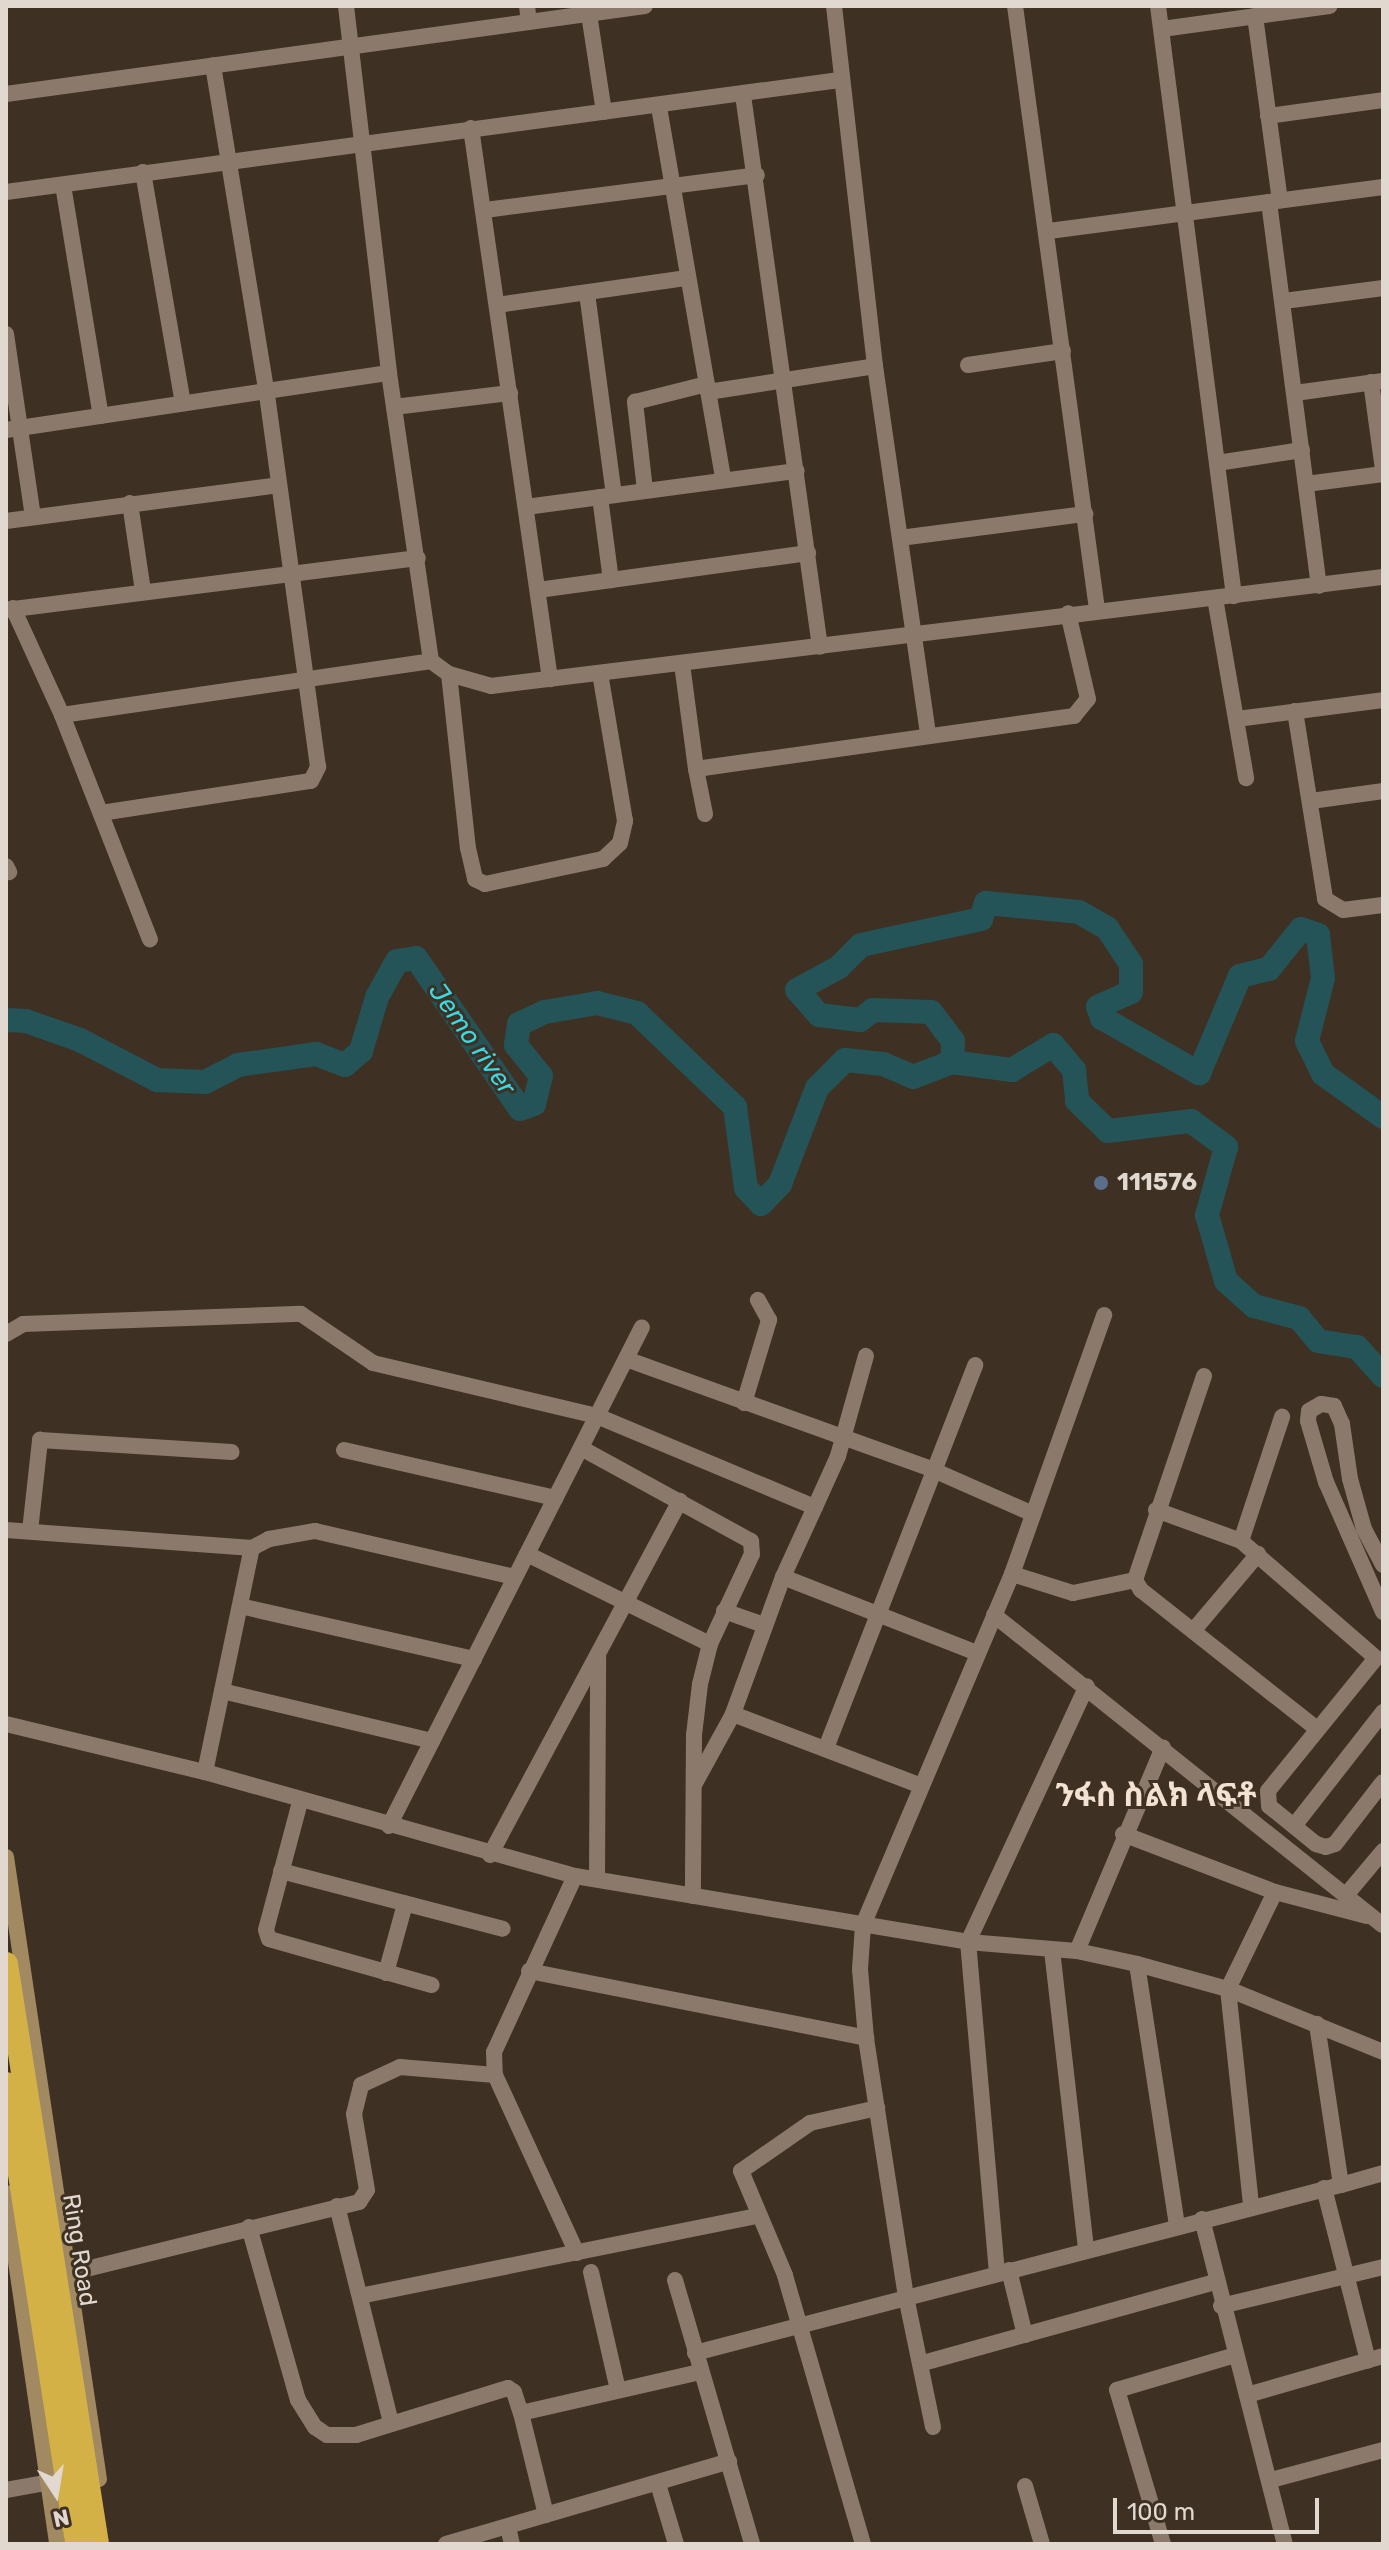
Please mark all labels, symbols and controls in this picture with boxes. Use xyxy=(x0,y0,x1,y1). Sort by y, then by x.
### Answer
water label: Jemo river xyxy=(422,977,522,1101)
place label: 111576 xyxy=(1117,1169,1197,1197)
marker: 111576 xyxy=(1092,1174,1110,1192)
district label: ንፋስ ስልክ ላፍቶ xyxy=(1056,1776,1256,1814)
street label: Ring Road xyxy=(56,2192,102,2308)
north arrow xyxy=(16,2454,96,2534)
scale bar xyxy=(1117,2482,1323,2532)
text: 100 m xyxy=(1127,2498,1195,2526)
text: N xyxy=(51,2503,72,2533)

